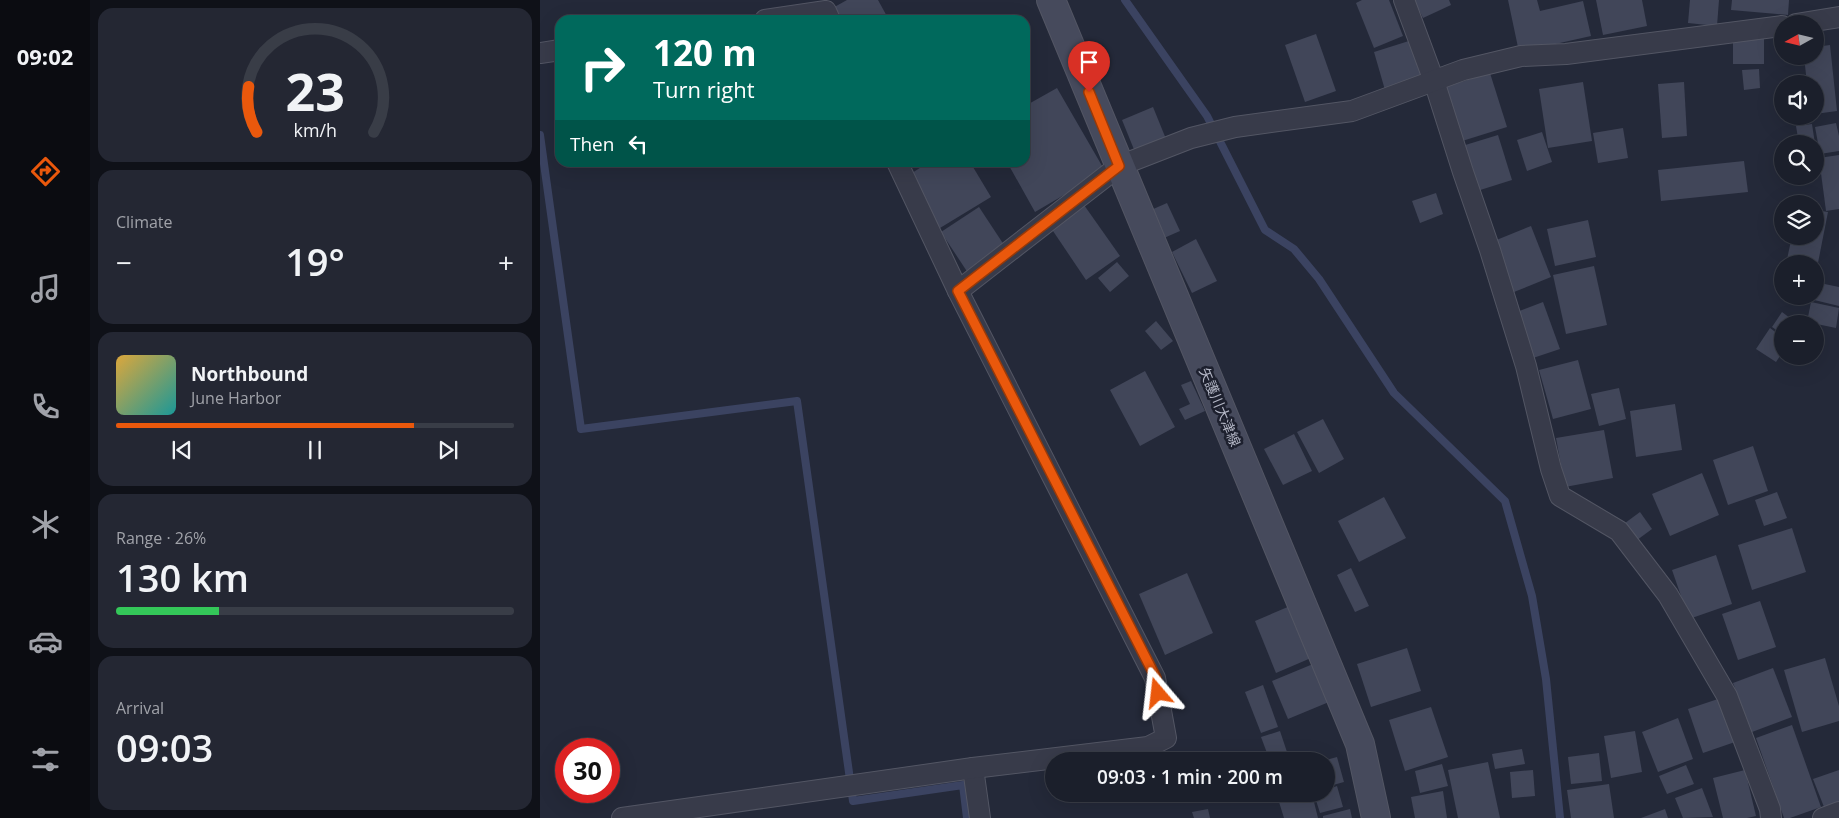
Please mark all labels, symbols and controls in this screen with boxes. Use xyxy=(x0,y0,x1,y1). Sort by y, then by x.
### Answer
north arrow xyxy=(1774,15,1824,65)
map controls xyxy=(1774,15,1824,365)
text: 120 m xyxy=(653,29,757,76)
icon: right xyxy=(570,35,635,100)
text: 09:02 xyxy=(17,41,73,71)
pin xyxy=(1068,41,1110,92)
icon: arrive xyxy=(1075,48,1103,76)
text: 23 xyxy=(285,55,345,126)
text: Turn right xyxy=(653,74,755,104)
button: sound xyxy=(1774,75,1824,125)
text: km/h xyxy=(293,118,337,142)
icon: left xyxy=(624,130,652,158)
text: Then xyxy=(570,131,614,157)
button: search xyxy=(1774,135,1824,185)
icon: directions xyxy=(28,154,63,189)
button: layers xyxy=(1774,195,1824,245)
text: Climate xyxy=(116,211,173,233)
text: 19° xyxy=(285,235,345,287)
text: − xyxy=(116,243,132,281)
text: + xyxy=(498,243,514,281)
button: + xyxy=(1774,255,1824,305)
icon: music xyxy=(28,271,63,306)
button: − xyxy=(1774,315,1824,365)
text: Northbound xyxy=(191,361,308,387)
street label: 矢護川大津線 xyxy=(1195,364,1246,449)
text: June Harbor xyxy=(191,387,281,409)
icon: phone xyxy=(28,389,63,424)
icon: previous xyxy=(168,436,196,464)
icon: pause xyxy=(301,436,329,464)
icon: next xyxy=(434,436,462,464)
icon: climate xyxy=(28,507,63,542)
text: Range · 26% xyxy=(116,527,206,549)
text: 130 km xyxy=(116,551,249,603)
icon: car xyxy=(28,624,63,659)
position arrow xyxy=(1131,666,1183,718)
text: Arrival xyxy=(116,697,164,719)
text: 09:03 xyxy=(116,721,213,773)
speed limit sign: 30 xyxy=(555,738,620,803)
icon: filters xyxy=(28,742,63,777)
text: 09:03 · 1 min · 200 m xyxy=(1097,764,1283,790)

